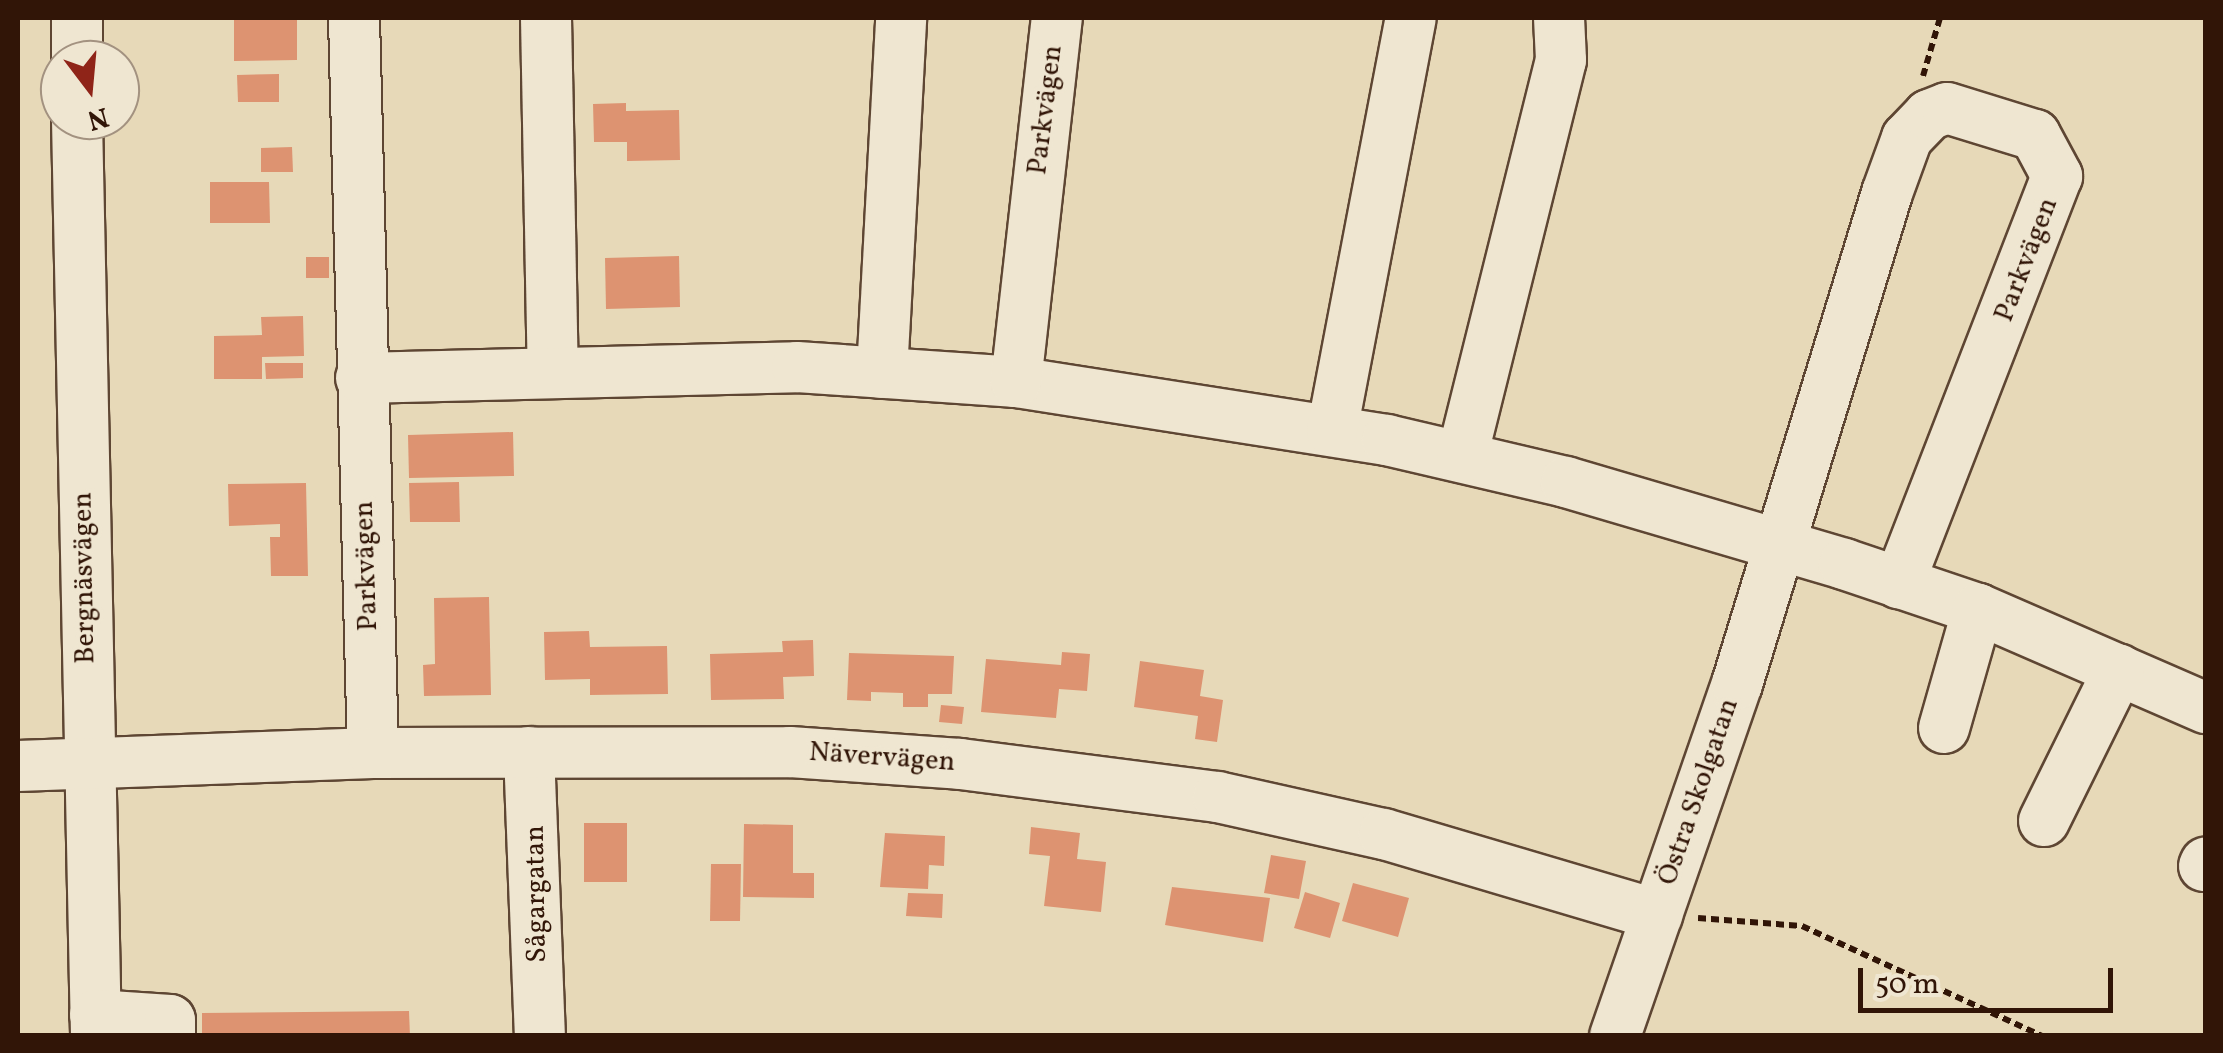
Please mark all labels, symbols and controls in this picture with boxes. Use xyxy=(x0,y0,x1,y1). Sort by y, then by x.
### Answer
north arrow xyxy=(40,40,140,140)
street label: Parkvägen xyxy=(1021,43,1071,177)
text: N xyxy=(83,96,113,139)
street label: Parkvägen xyxy=(1988,193,2066,327)
street label: Bergnäsvägen xyxy=(67,492,103,664)
street label: Parkvägen xyxy=(348,500,386,632)
street label: Östra Skolgatan xyxy=(1651,694,1747,890)
street label: Nävervägen xyxy=(808,736,956,780)
street label: Sågargatan xyxy=(519,825,555,963)
scale bar xyxy=(1863,948,2118,1010)
text: 50 m xyxy=(1875,964,1939,1006)

